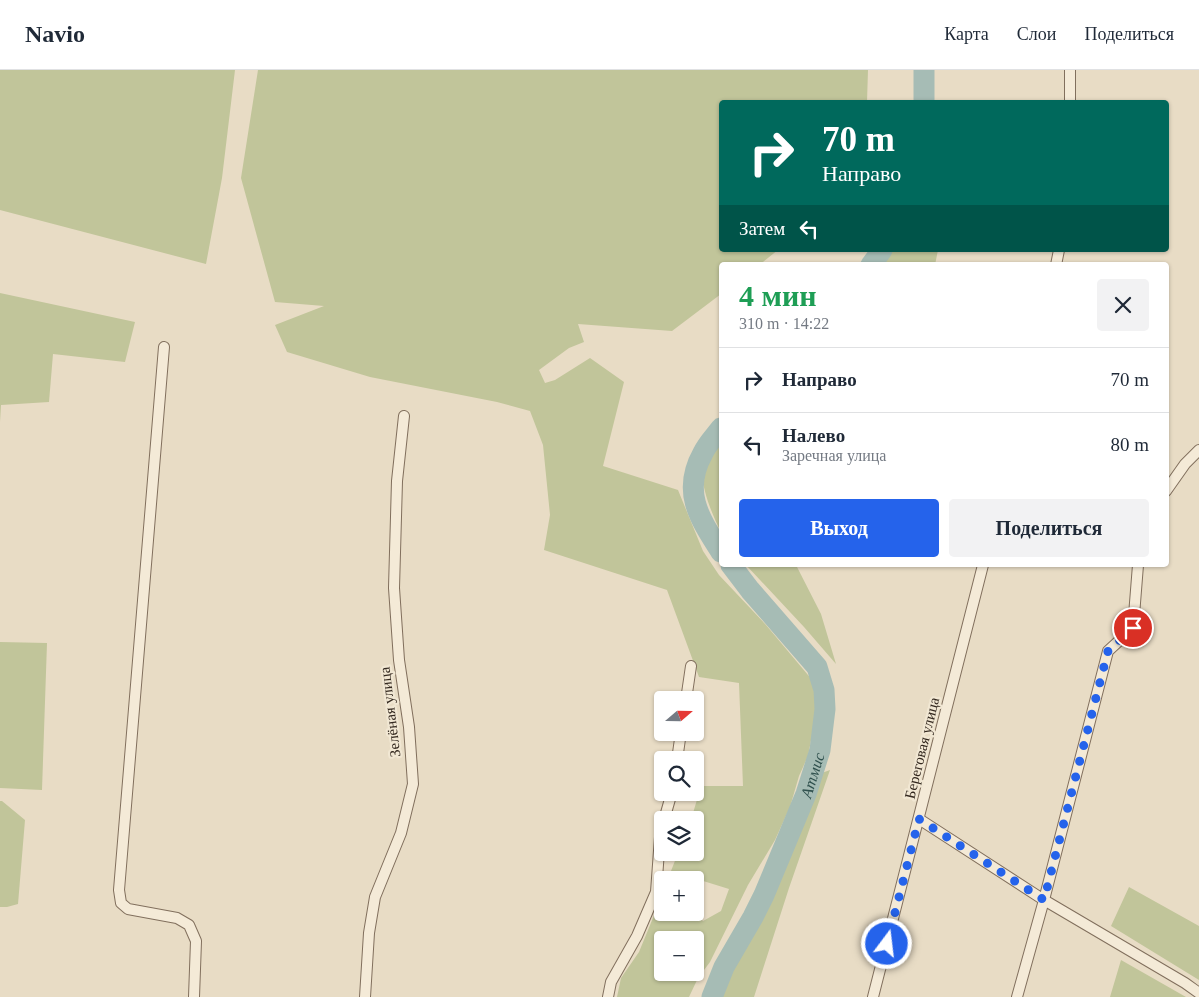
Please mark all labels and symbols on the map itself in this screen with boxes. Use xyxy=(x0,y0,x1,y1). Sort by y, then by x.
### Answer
pin xyxy=(1112,607,1154,649)
street label: Зелёная улица xyxy=(376,666,403,758)
north arrow xyxy=(654,691,704,741)
street label: Береговая улица xyxy=(902,695,942,800)
water label: Атмис xyxy=(797,750,828,801)
position arrow xyxy=(860,917,912,969)

